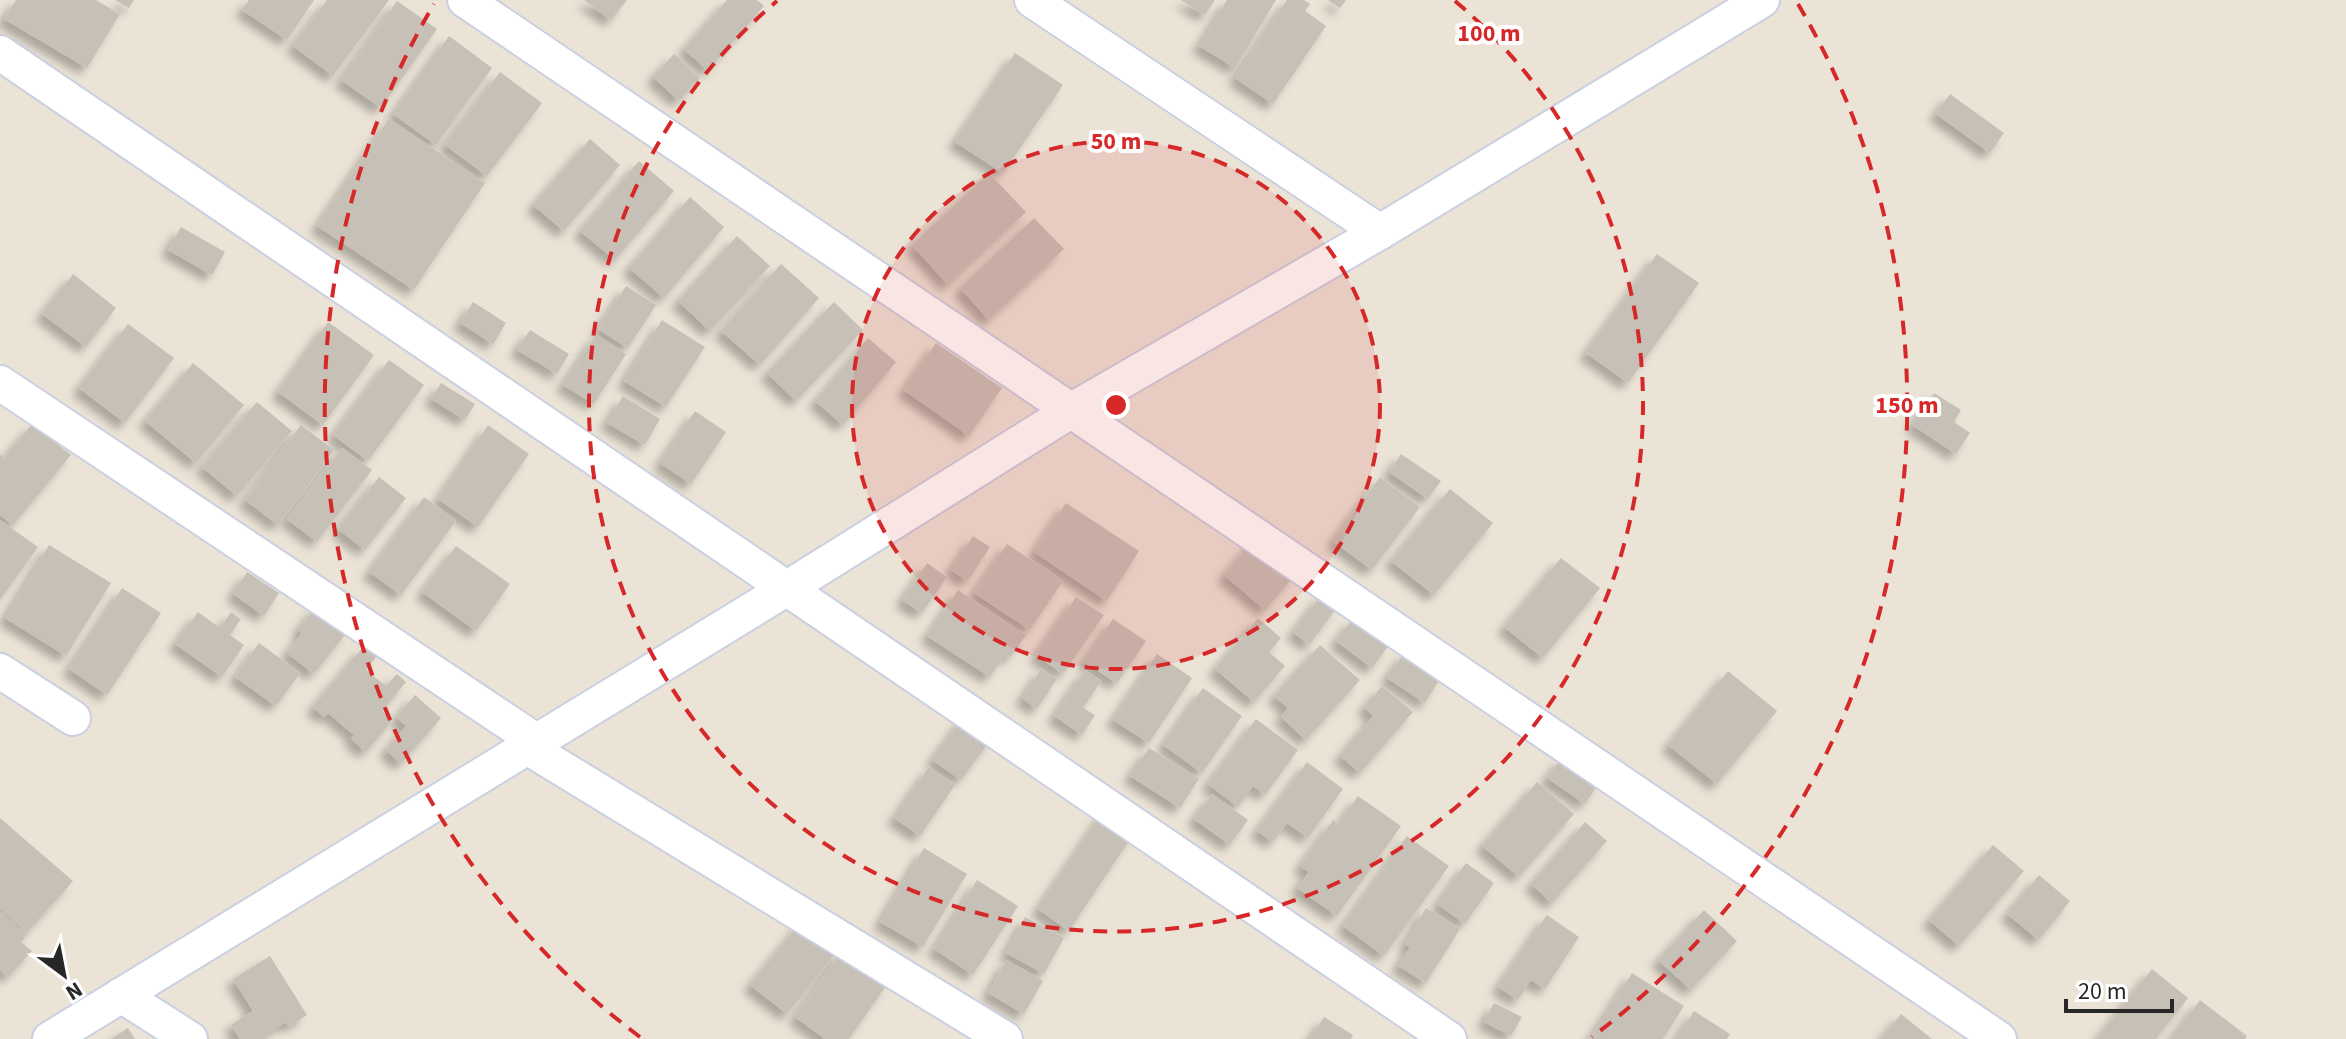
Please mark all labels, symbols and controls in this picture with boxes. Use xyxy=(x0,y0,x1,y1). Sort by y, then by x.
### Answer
text: 100 m xyxy=(1457,16,1521,51)
text: 50 m xyxy=(1091,124,1141,159)
text: 150 m xyxy=(1875,388,1939,423)
centre of rings xyxy=(1102,391,1130,419)
north arrow xyxy=(24,935,104,1015)
scale bar xyxy=(2066,963,2172,1013)
text: N xyxy=(59,974,89,1009)
text: 20 m xyxy=(2078,974,2127,1009)

